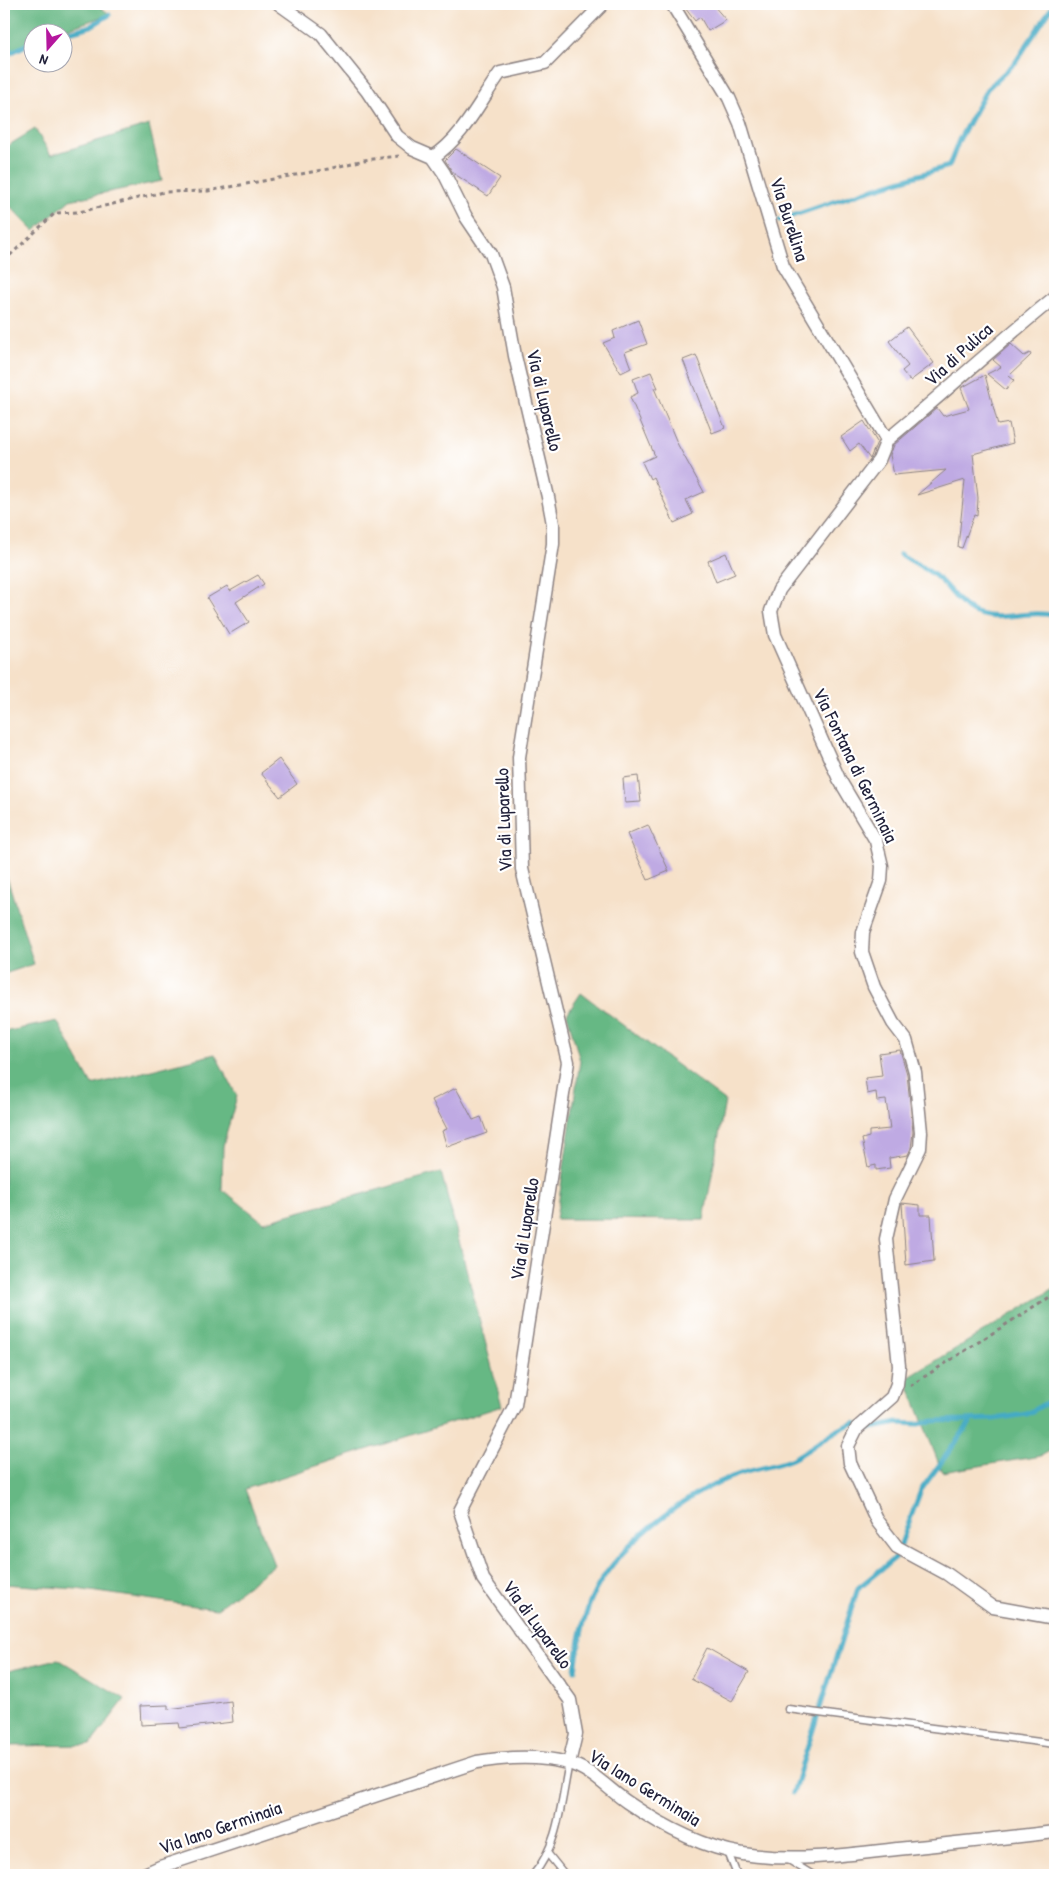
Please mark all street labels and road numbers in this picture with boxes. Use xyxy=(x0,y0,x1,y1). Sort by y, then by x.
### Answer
street label: Via Burellina xyxy=(764,173,816,265)
street label: Via di Pulica xyxy=(918,316,998,392)
street label: Via di Luparello xyxy=(521,347,569,454)
street label: Via Fontana di Germinaia xyxy=(807,683,905,847)
street label: Via di Luparello xyxy=(488,767,518,872)
street label: Via di Luparello xyxy=(503,1175,545,1282)
street label: Via di Luparello xyxy=(497,1574,579,1674)
street label: Via Iano Germinaia xyxy=(584,1742,707,1832)
street label: Via Iano Germinaia xyxy=(155,1794,285,1860)

